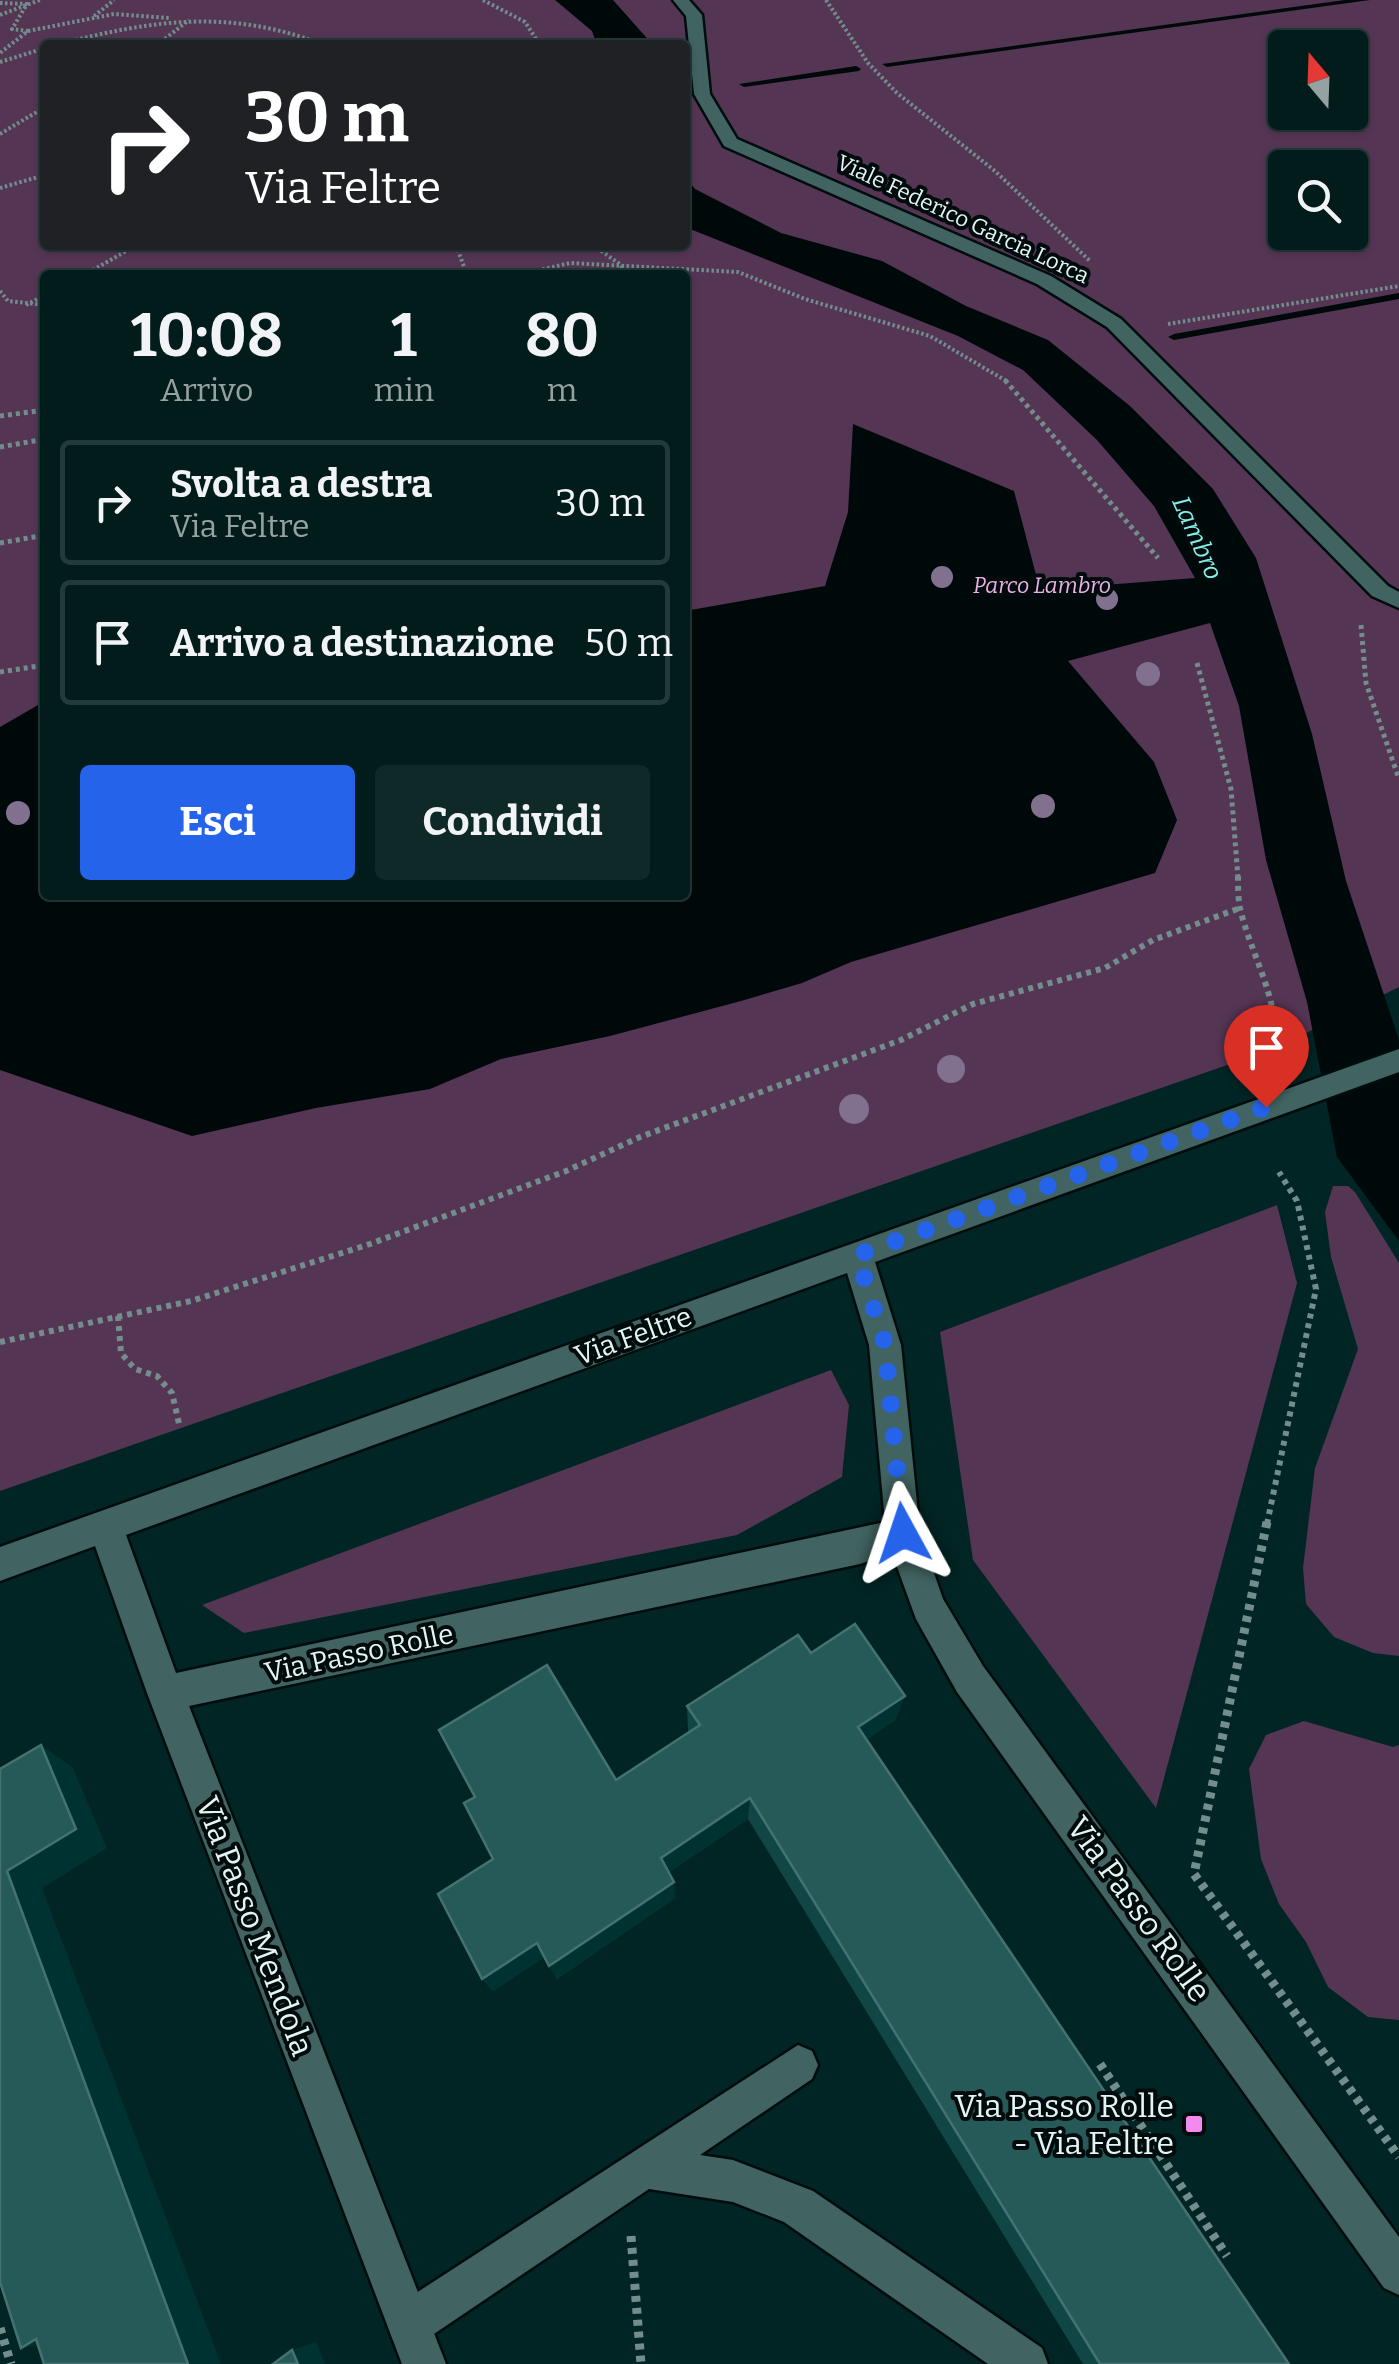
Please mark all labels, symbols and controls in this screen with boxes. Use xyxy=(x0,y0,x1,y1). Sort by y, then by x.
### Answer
north arrow xyxy=(1268,30,1368,130)
map controls xyxy=(1268,30,1368,250)
text: 30 m xyxy=(245,76,409,160)
icon: right xyxy=(80,80,210,210)
street label: Viale Federico Garcia Lorca xyxy=(833,149,1093,289)
button: search xyxy=(1268,150,1368,250)
text: Via Feltre xyxy=(245,161,441,215)
text: 10:08 xyxy=(131,300,283,372)
text: 1 xyxy=(391,300,417,372)
text: 80 xyxy=(525,300,599,372)
text: Arrivo xyxy=(160,371,253,409)
text: min xyxy=(374,371,434,409)
text: m xyxy=(547,371,577,409)
text: Svolta a destra xyxy=(170,461,432,507)
icon: right xyxy=(85,475,140,530)
text: 30 m xyxy=(555,480,645,526)
water label: Lambro xyxy=(1165,492,1229,584)
text: Via Feltre xyxy=(170,507,309,545)
park label: Parco Lambro xyxy=(973,572,1111,599)
icon: arrive xyxy=(85,615,140,670)
text: Arrivo a destinazione xyxy=(170,620,554,666)
text: 50 m xyxy=(584,620,673,666)
button: Esci xyxy=(80,765,355,880)
button: Condividi xyxy=(375,765,650,880)
pin xyxy=(1224,1005,1309,1108)
icon: arrive xyxy=(1239,1020,1294,1075)
street label: Via Feltre xyxy=(570,1300,696,1372)
position arrow xyxy=(851,1481,955,1585)
street label: Via Passo Rolle xyxy=(262,1617,456,1689)
street label: Via Passo Mendola xyxy=(188,1791,322,2061)
street label: Via Passo Rolle xyxy=(1059,1809,1219,2009)
place label: Via Passo Rolle - Via Feltre xyxy=(954,2087,1174,2162)
marker: Via Passo Rolle - Via Feltre xyxy=(1183,2113,1205,2135)

